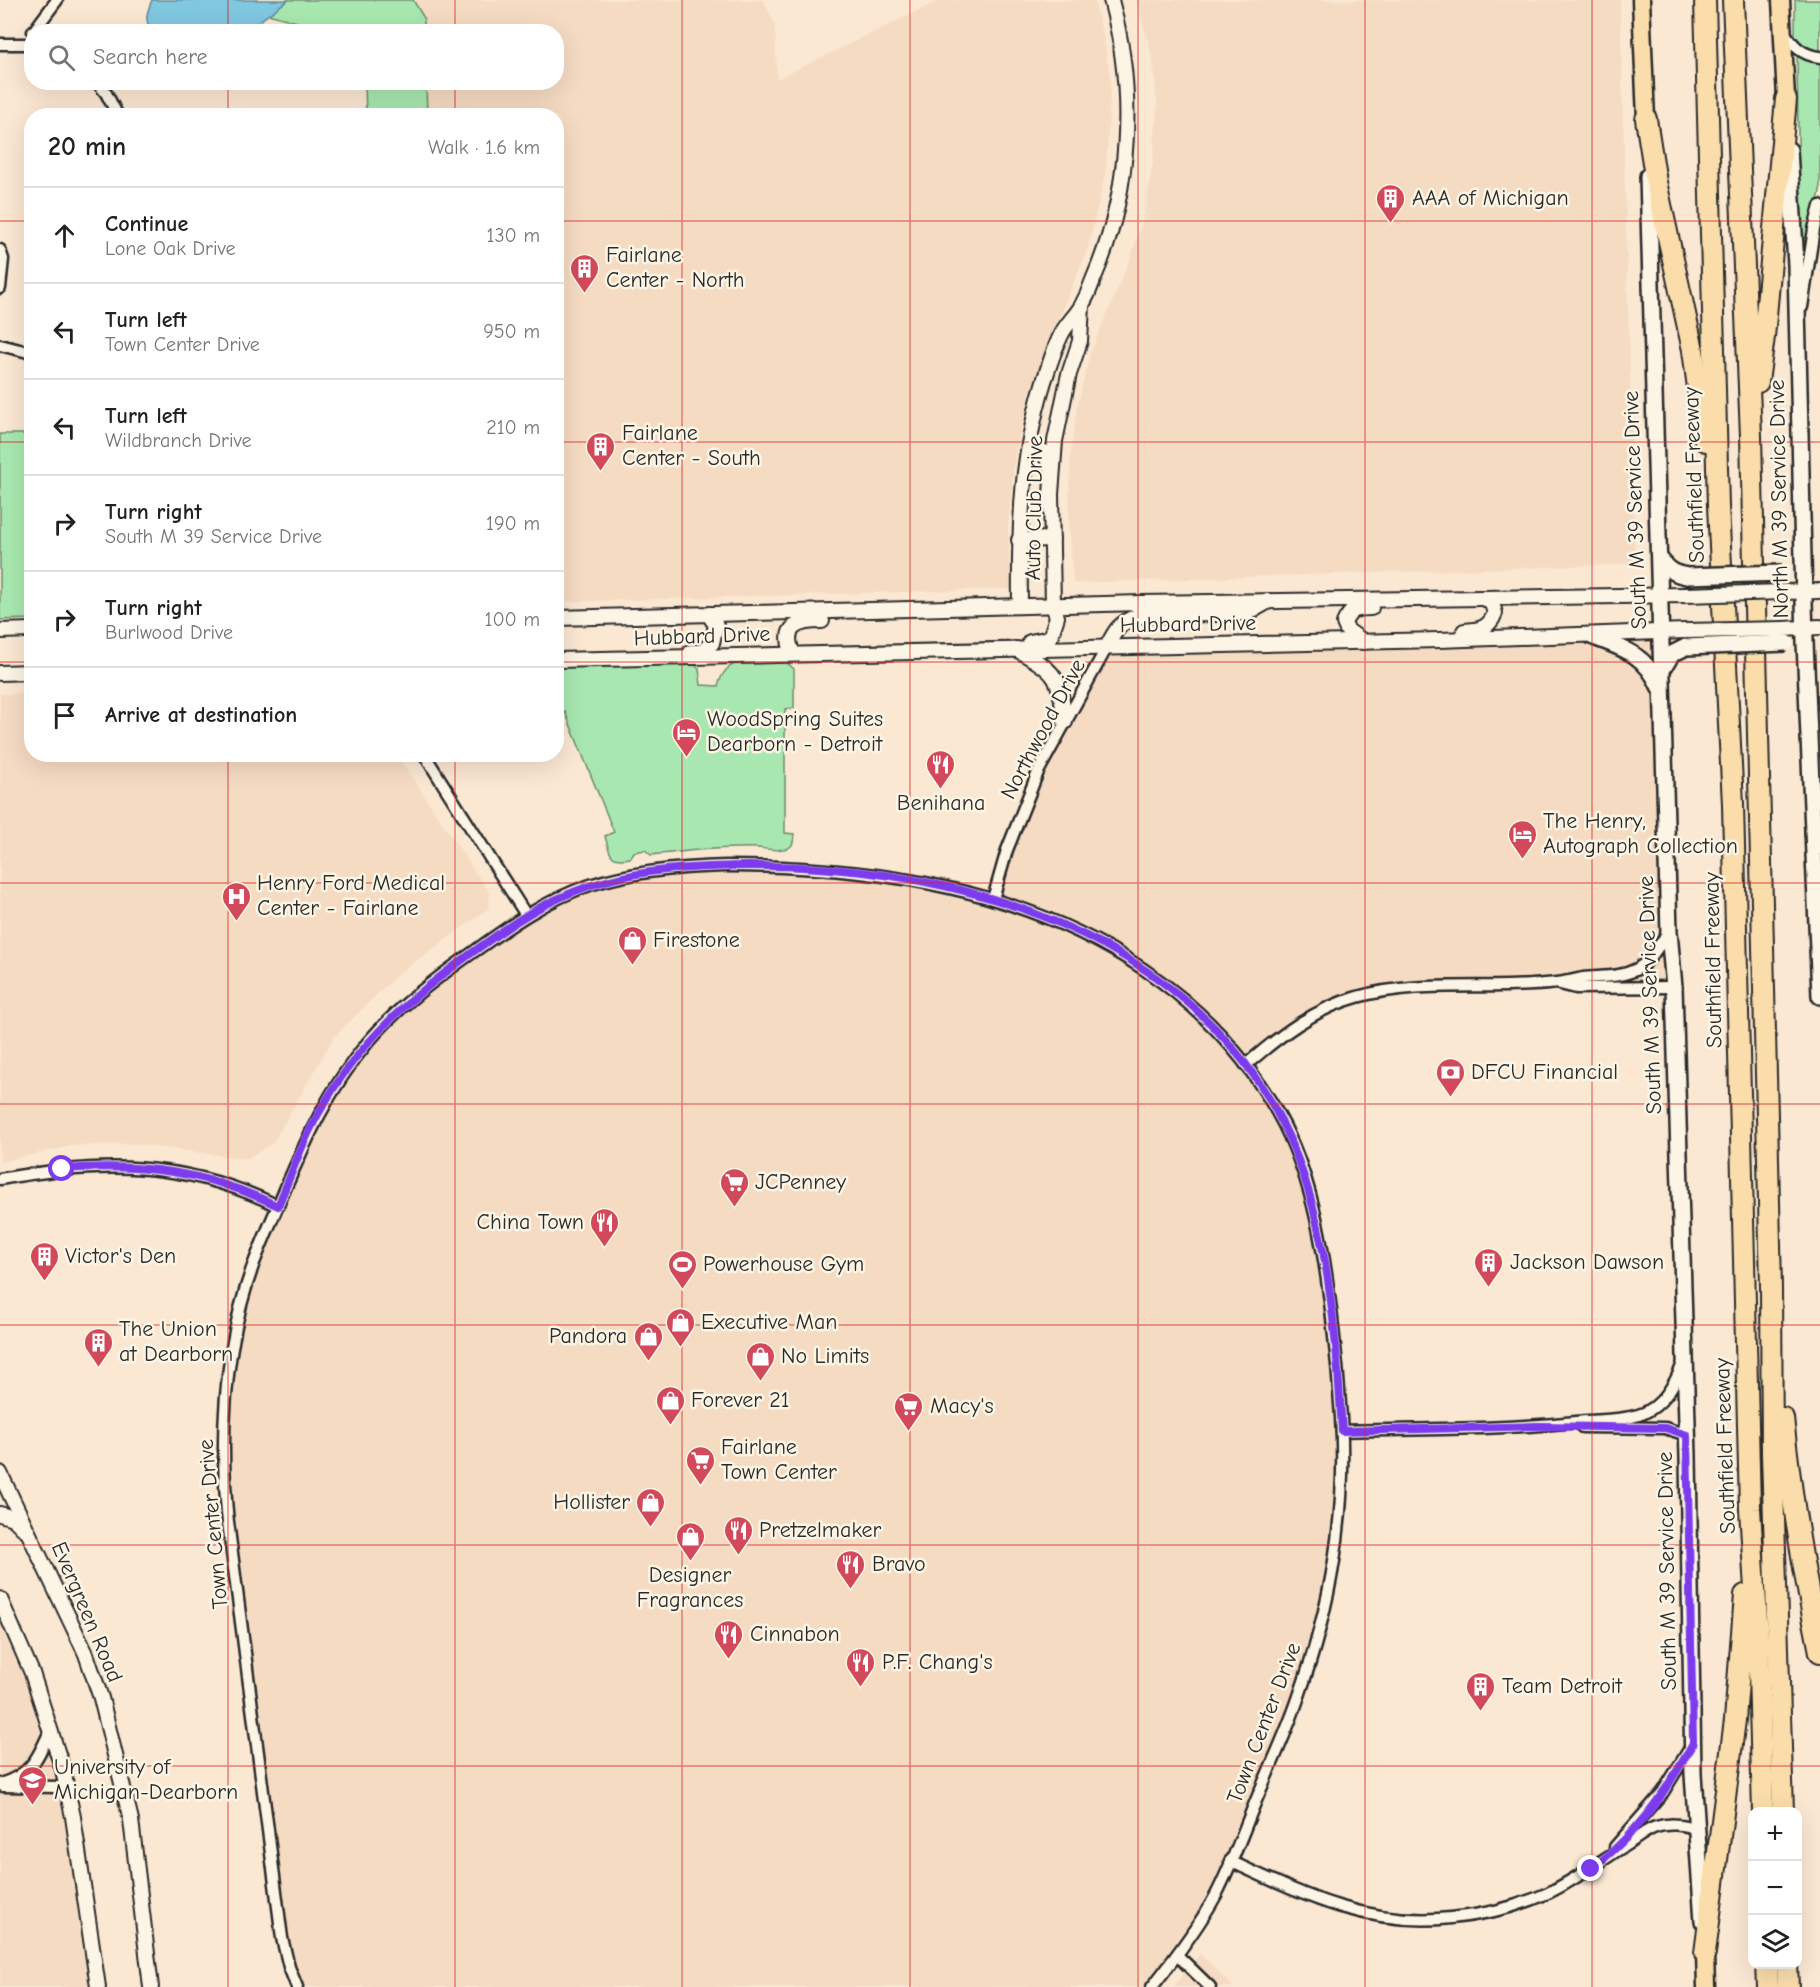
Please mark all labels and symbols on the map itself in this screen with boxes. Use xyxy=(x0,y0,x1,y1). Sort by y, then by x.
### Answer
building icon: AAA of Michigan xyxy=(1375,182,1407,224)
place label: AAA of Michigan xyxy=(1412,185,1569,211)
place label: Fairlane Center - North xyxy=(606,242,745,293)
building icon: Fairlane Center - North xyxy=(569,252,601,294)
street label: North M 39 Service Drive xyxy=(1764,379,1794,619)
street label: Southfield Freeway xyxy=(1678,386,1710,563)
street label: South M 39 Service Drive xyxy=(1618,390,1652,630)
place label: Fairlane Center - South xyxy=(622,420,761,471)
building icon: Fairlane Center - South xyxy=(585,430,617,472)
street label: Auto Club Drive xyxy=(1020,435,1048,581)
street label: Hubbard Drive xyxy=(1120,610,1256,638)
street label: Hubbard Drive xyxy=(633,621,771,651)
street label: Northwood Drive xyxy=(995,654,1091,804)
place label: WoodSpring Suites Dearborn - Detroit xyxy=(707,706,883,757)
hotel icon: WoodSpring Suites Dearborn - Detroit xyxy=(670,716,702,758)
restaurant icon: Benihana xyxy=(925,748,957,790)
place label: Benihana xyxy=(897,790,985,816)
place label: The Henry, Autograph Collection xyxy=(1543,808,1738,859)
hotel icon: The Henry, Autograph Collection xyxy=(1506,818,1538,860)
place label: Henry Ford Medical Center - Fairlane xyxy=(257,870,445,921)
street label: Southfield Freeway xyxy=(1698,872,1728,1048)
street label: South M 39 Service Drive xyxy=(1633,875,1667,1115)
hospital icon: Henry Ford Medical Center - Fairlane xyxy=(220,880,252,922)
shop icon: Firestone xyxy=(616,924,648,966)
place label: Firestone xyxy=(653,927,740,953)
bank icon: DFCU Financial xyxy=(1434,1056,1466,1098)
place label: DFCU Financial xyxy=(1471,1059,1618,1085)
route start xyxy=(48,1155,74,1181)
supermarket icon: JCPenney xyxy=(718,1166,750,1208)
place label: JCPenney xyxy=(755,1169,846,1195)
restaurant icon: China Town xyxy=(589,1206,621,1248)
place label: China Town xyxy=(477,1209,584,1235)
building icon: Victor's Den xyxy=(28,1240,60,1282)
place label: Victor's Den xyxy=(65,1243,176,1269)
building icon: Jackson Dawson xyxy=(1473,1246,1505,1288)
sports icon: Powerhouse Gym xyxy=(666,1248,698,1290)
place label: Jackson Dawson xyxy=(1510,1249,1664,1275)
place label: Powerhouse Gym xyxy=(703,1251,864,1277)
shop icon: Executive Man xyxy=(664,1306,696,1348)
place label: Executive Man xyxy=(701,1309,837,1335)
place label: The Union at Dearborn xyxy=(119,1316,233,1367)
shop icon: Pandora xyxy=(632,1320,664,1362)
place label: Pandora xyxy=(549,1323,627,1349)
building icon: The Union at Dearborn xyxy=(82,1326,114,1368)
shop icon: No Limits xyxy=(744,1340,776,1382)
place label: No Limits xyxy=(781,1343,869,1369)
street label: Southfield Freeway xyxy=(1709,1357,1741,1534)
shop icon: Forever 21 xyxy=(654,1384,686,1426)
place label: Forever 21 xyxy=(691,1387,790,1413)
supermarket icon: Macy's xyxy=(893,1390,925,1432)
place label: Macy's xyxy=(930,1393,994,1419)
place label: Fairlane Town Center xyxy=(721,1434,837,1485)
street label: Town Center Drive xyxy=(193,1438,233,1610)
supermarket icon: Fairlane Town Center xyxy=(684,1444,716,1486)
street label: South M 39 Service Drive xyxy=(1652,1451,1682,1691)
shop icon: Hollister xyxy=(635,1486,667,1528)
place label: Hollister xyxy=(553,1489,630,1515)
restaurant icon: Pretzelmaker xyxy=(722,1514,754,1556)
place label: Pretzelmaker xyxy=(759,1517,882,1543)
shop icon: Designer Fragrances xyxy=(674,1520,706,1562)
street label: Evergreen Road xyxy=(46,1538,128,1686)
restaurant icon: Bravo xyxy=(835,1548,867,1590)
place label: Bravo xyxy=(872,1551,926,1577)
place label: Designer Fragrances xyxy=(637,1562,743,1613)
restaurant icon: Cinnabon xyxy=(713,1618,745,1660)
place label: Cinnabon xyxy=(750,1621,840,1647)
street label: Town Center Drive xyxy=(1221,1639,1307,1807)
restaurant icon: P.F. Chang's xyxy=(845,1646,877,1688)
place label: P.F. Chang's xyxy=(882,1649,993,1675)
building icon: Team Detroit xyxy=(1465,1670,1497,1712)
place label: Team Detroit xyxy=(1502,1673,1623,1699)
place label: University of Michigan-Dearborn xyxy=(54,1754,238,1805)
school or university icon: University of Michigan-Dearborn xyxy=(17,1764,49,1806)
route end xyxy=(1577,1855,1603,1881)

